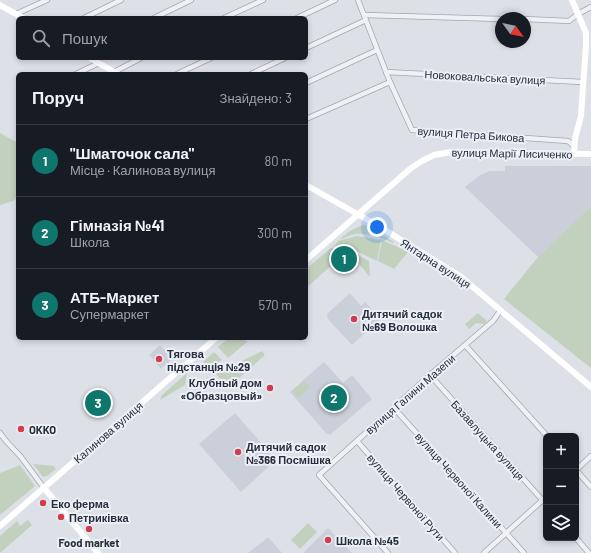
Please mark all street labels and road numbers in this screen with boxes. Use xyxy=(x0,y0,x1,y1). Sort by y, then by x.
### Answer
street label: Новоковальська вулиця xyxy=(424,67,546,87)
street label: вулиця Петра Бикова xyxy=(417,124,526,144)
street label: вулиця Марії Лисиченко xyxy=(451,145,573,161)
street label: Янтарна вулиця xyxy=(398,235,474,291)
street label: вулиця Галини Мазепи xyxy=(362,351,458,437)
street label: Базавлуцька вулиця xyxy=(449,397,527,483)
street label: Калинова вулиця xyxy=(71,399,145,465)
street label: вулиця Червоної Калини xyxy=(413,430,505,530)
street label: вулиця Червоної Рути xyxy=(365,451,447,543)

